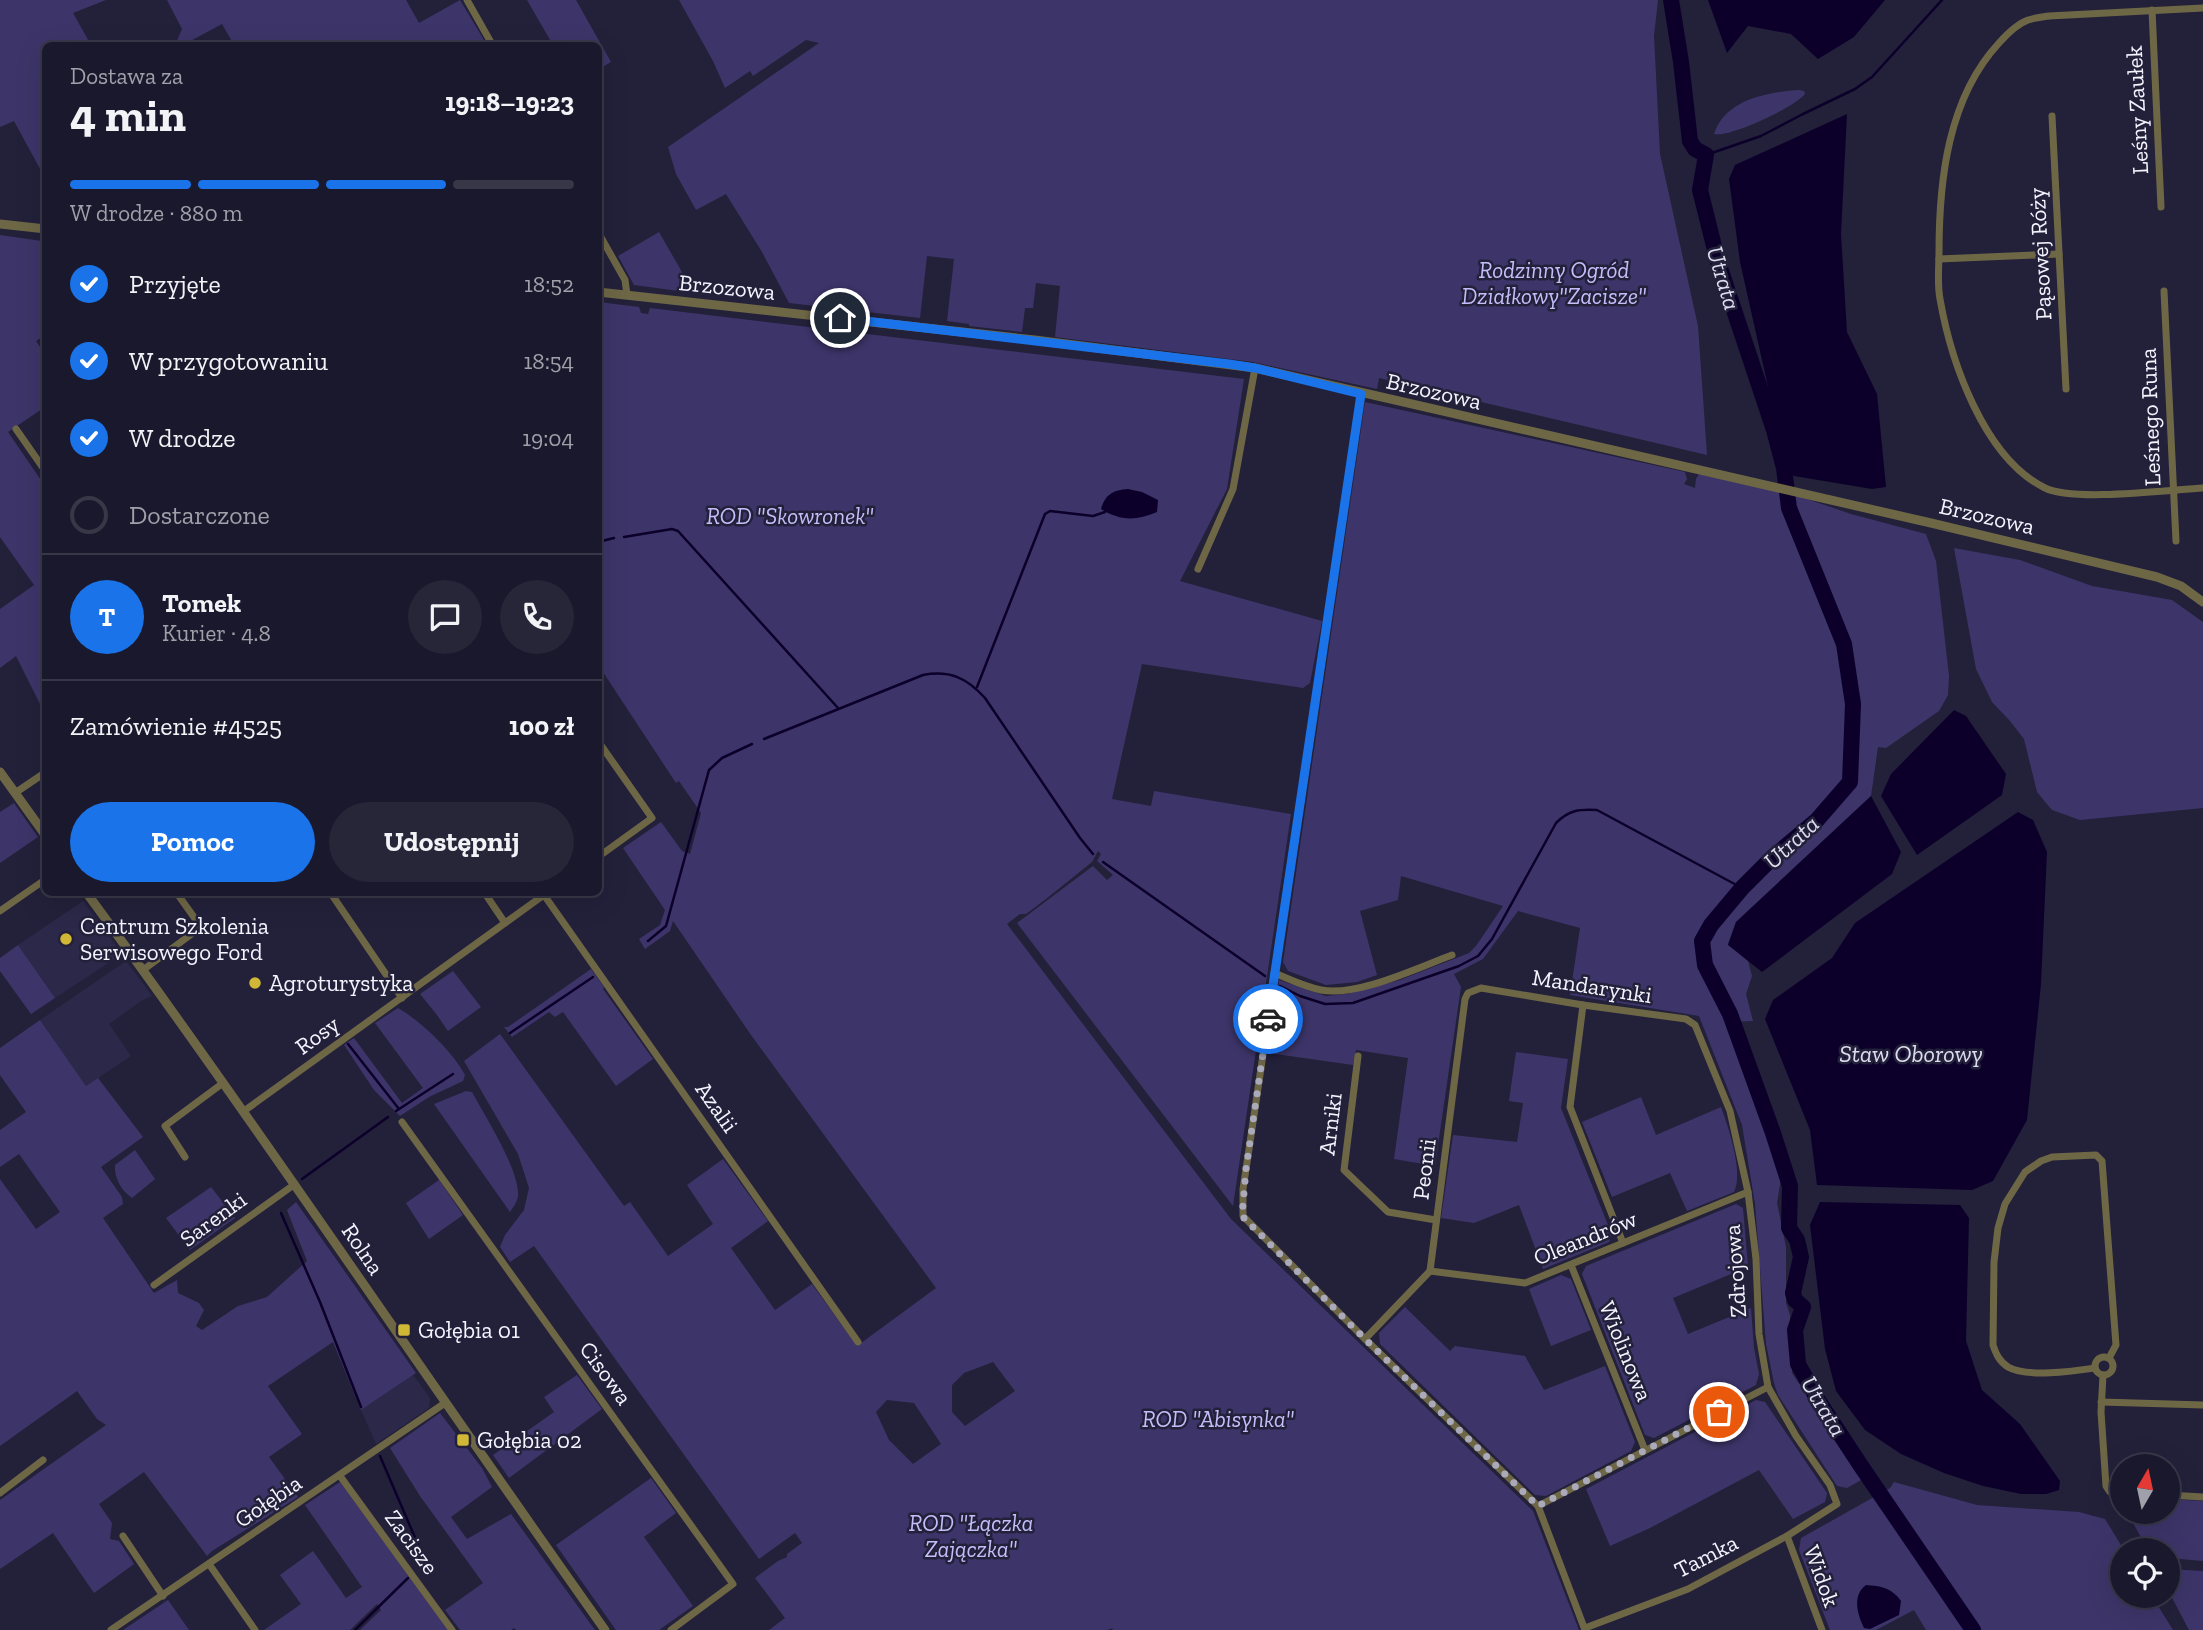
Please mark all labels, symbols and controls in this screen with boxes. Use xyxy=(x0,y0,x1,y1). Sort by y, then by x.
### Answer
street label: Leśny Zaułek xyxy=(2120,45,2154,175)
text: Dostawa za xyxy=(70,62,183,90)
text: 19:18–19:23 xyxy=(445,86,574,118)
text: 4 min xyxy=(70,88,186,143)
street label: Pąsowej Róży xyxy=(2023,187,2057,321)
text: W drodze · 880 m xyxy=(70,199,243,227)
water label: Utrata xyxy=(1701,243,1747,313)
park label: Rodzinny Ogród Działkowy"Zacisze" xyxy=(1462,256,1646,310)
icon: check xyxy=(70,265,108,303)
text: Przyjęte xyxy=(129,268,221,300)
street label: Brzozowa xyxy=(677,268,777,306)
text: 18:52 xyxy=(524,270,574,298)
pin xyxy=(810,288,870,348)
icon: home xyxy=(821,299,859,337)
icon: check xyxy=(70,342,108,380)
text: W przygotowaniu xyxy=(129,345,328,377)
text: 18:54 xyxy=(523,347,574,375)
street label: Leśnego Runa xyxy=(2134,347,2166,487)
street label: Brzozowa xyxy=(1384,366,1484,416)
icon: check xyxy=(70,419,108,457)
text: W drodze xyxy=(129,422,235,454)
text: 19:04 xyxy=(522,424,574,452)
street label: Brzozowa xyxy=(1937,491,2037,541)
text: Dostarczone xyxy=(129,499,270,531)
park label: ROD "Skowronek" xyxy=(706,502,874,530)
button: chat xyxy=(408,580,482,654)
button: phone xyxy=(500,580,574,654)
text: Tomek xyxy=(162,587,241,619)
text: T xyxy=(99,601,115,633)
text: Kurier · 4.8 xyxy=(162,619,271,647)
text: Zamówienie #4525 xyxy=(70,710,282,742)
text: 100 zł xyxy=(509,710,574,742)
button: Pomoc xyxy=(70,802,315,882)
button: Udostępnij xyxy=(329,802,574,882)
water label: Utrata xyxy=(1757,809,1825,875)
place label: Centrum Szkolenia Serwisowego Ford xyxy=(80,912,269,966)
marker: Centrum Szkolenia Serwisowego Ford xyxy=(58,931,74,947)
street label: Mandarynki xyxy=(1530,963,1654,1009)
place label: Agroturystyka xyxy=(269,969,413,997)
marker: Agroturystyka xyxy=(247,975,263,991)
courier xyxy=(1233,984,1303,1054)
icon: car xyxy=(1249,1000,1287,1038)
street label: Rosy xyxy=(290,1010,345,1060)
water label: Staw Oborowy xyxy=(1839,1039,1983,1068)
street label: Azalii xyxy=(690,1076,744,1138)
street label: Arniki xyxy=(1312,1091,1348,1157)
street label: Peonii xyxy=(1406,1137,1442,1201)
street label: Sarenki xyxy=(174,1186,252,1252)
street label: Oleandrów xyxy=(1529,1204,1641,1271)
street label: Rolna xyxy=(336,1218,390,1280)
street label: Zdrojowa xyxy=(1718,1223,1752,1319)
street label: Wiolinowa xyxy=(1593,1297,1659,1405)
place label: Gołębia 01 xyxy=(418,1316,520,1344)
marker: Gołębia 01 xyxy=(396,1322,412,1338)
street label: Cisowa xyxy=(574,1336,638,1410)
water label: Utrata xyxy=(1795,1371,1853,1441)
pin xyxy=(1689,1382,1749,1442)
icon: bag xyxy=(1700,1393,1738,1431)
park label: ROD "Abisynka" xyxy=(1142,1405,1294,1433)
place label: Gołębia 02 xyxy=(477,1426,582,1454)
marker: Gołębia 02 xyxy=(455,1432,471,1448)
north arrow xyxy=(2110,1454,2180,1524)
map controls xyxy=(2110,1454,2180,1608)
street label: Gołębia xyxy=(229,1469,307,1533)
street label: Zacisze xyxy=(379,1504,445,1580)
park label: ROD "Łączka Zajączka" xyxy=(909,1509,1033,1563)
street label: Tamka xyxy=(1670,1528,1742,1584)
button: locate xyxy=(2110,1538,2180,1608)
street label: Widok xyxy=(1798,1541,1846,1611)

